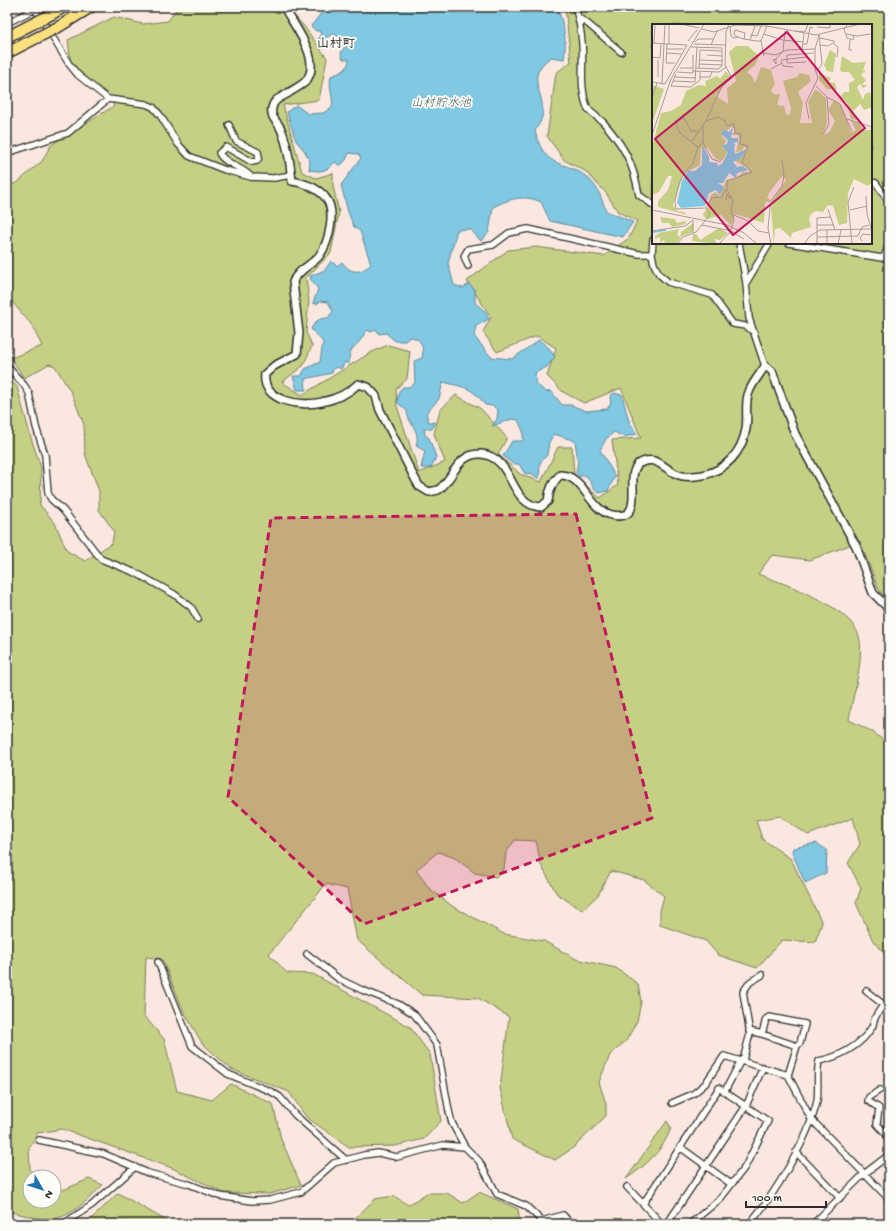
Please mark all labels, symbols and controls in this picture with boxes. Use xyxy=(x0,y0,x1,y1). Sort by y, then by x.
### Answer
inset map xyxy=(652,24,872,244)
district label: 山村町 xyxy=(316,36,356,52)
water label: 山村貯水池 xyxy=(411,96,472,111)
north arrow xyxy=(22,1169,62,1209)
scale bar xyxy=(746,1183,826,1209)
text: N xyxy=(41,1187,55,1201)
text: 100 m xyxy=(751,1192,782,1206)

